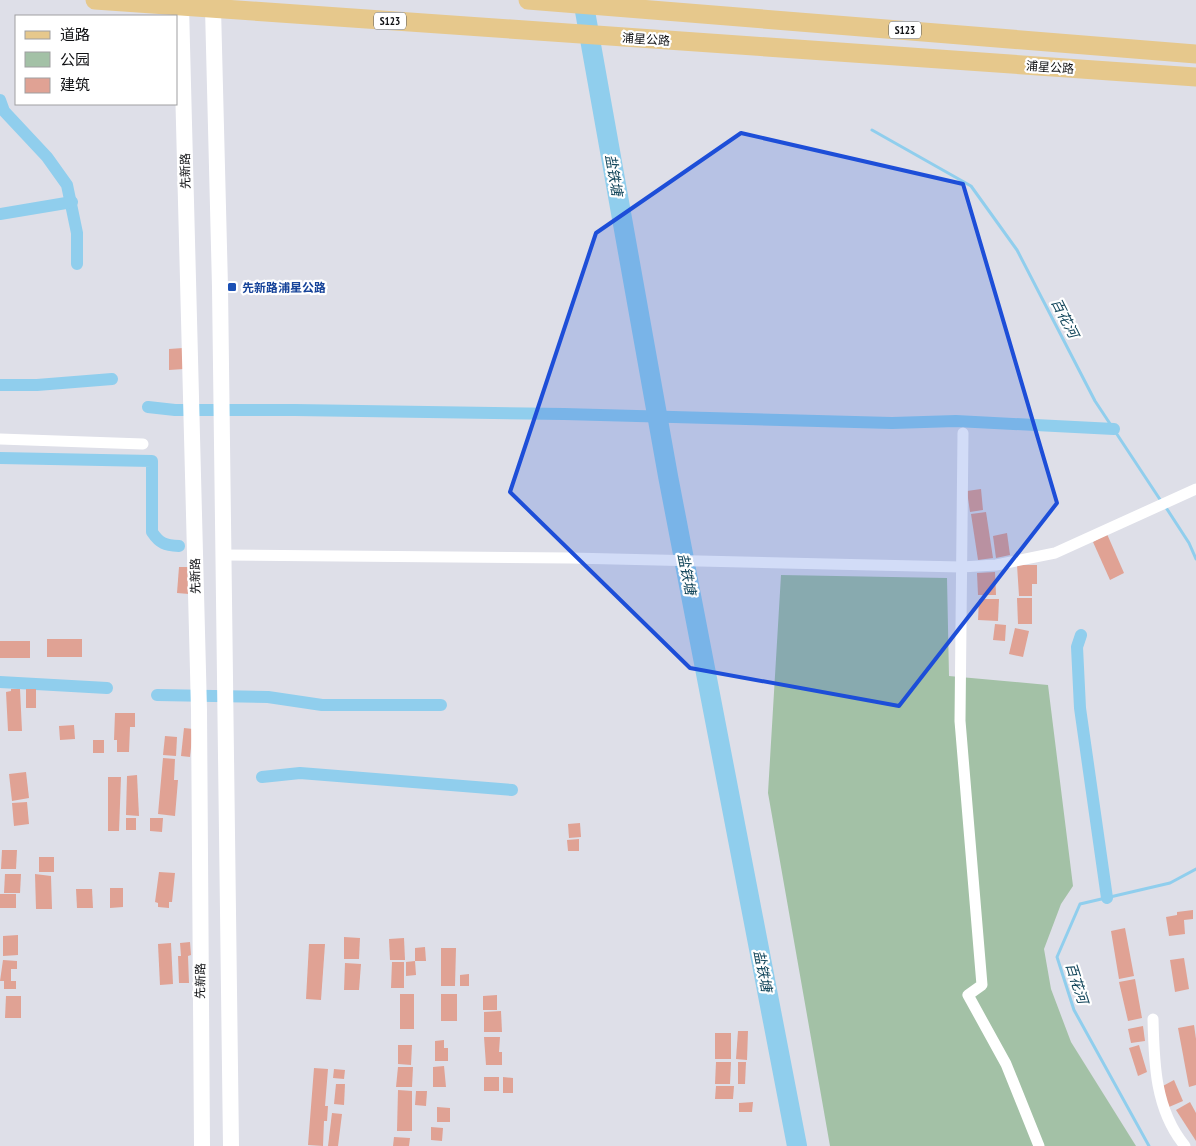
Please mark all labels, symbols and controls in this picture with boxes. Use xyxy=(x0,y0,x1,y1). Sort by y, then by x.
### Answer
road number: S123 xyxy=(374,12,406,30)
legend xyxy=(15,15,178,105)
road number: S123 xyxy=(889,22,921,38)
text: 道路 xyxy=(60,25,90,44)
street label: 浦星公路 xyxy=(622,30,670,48)
text: 公园 xyxy=(60,50,90,69)
street label: 浦星公路 xyxy=(1026,58,1074,76)
text: 建筑 xyxy=(60,75,90,94)
street label: 先新路 xyxy=(177,153,193,189)
water label: 盐铁塘 xyxy=(601,153,627,199)
place label: 先新路浦星公路 xyxy=(242,280,326,295)
marker: 先新路浦星公路 xyxy=(226,281,238,293)
water label: 百花河 xyxy=(1047,295,1084,343)
water label: 盐铁塘 xyxy=(674,552,700,598)
street label: 先新路 xyxy=(187,558,203,594)
water label: 盐铁塘 xyxy=(750,949,776,995)
water label: 百花河 xyxy=(1062,960,1093,1009)
street label: 先新路 xyxy=(192,963,208,999)

